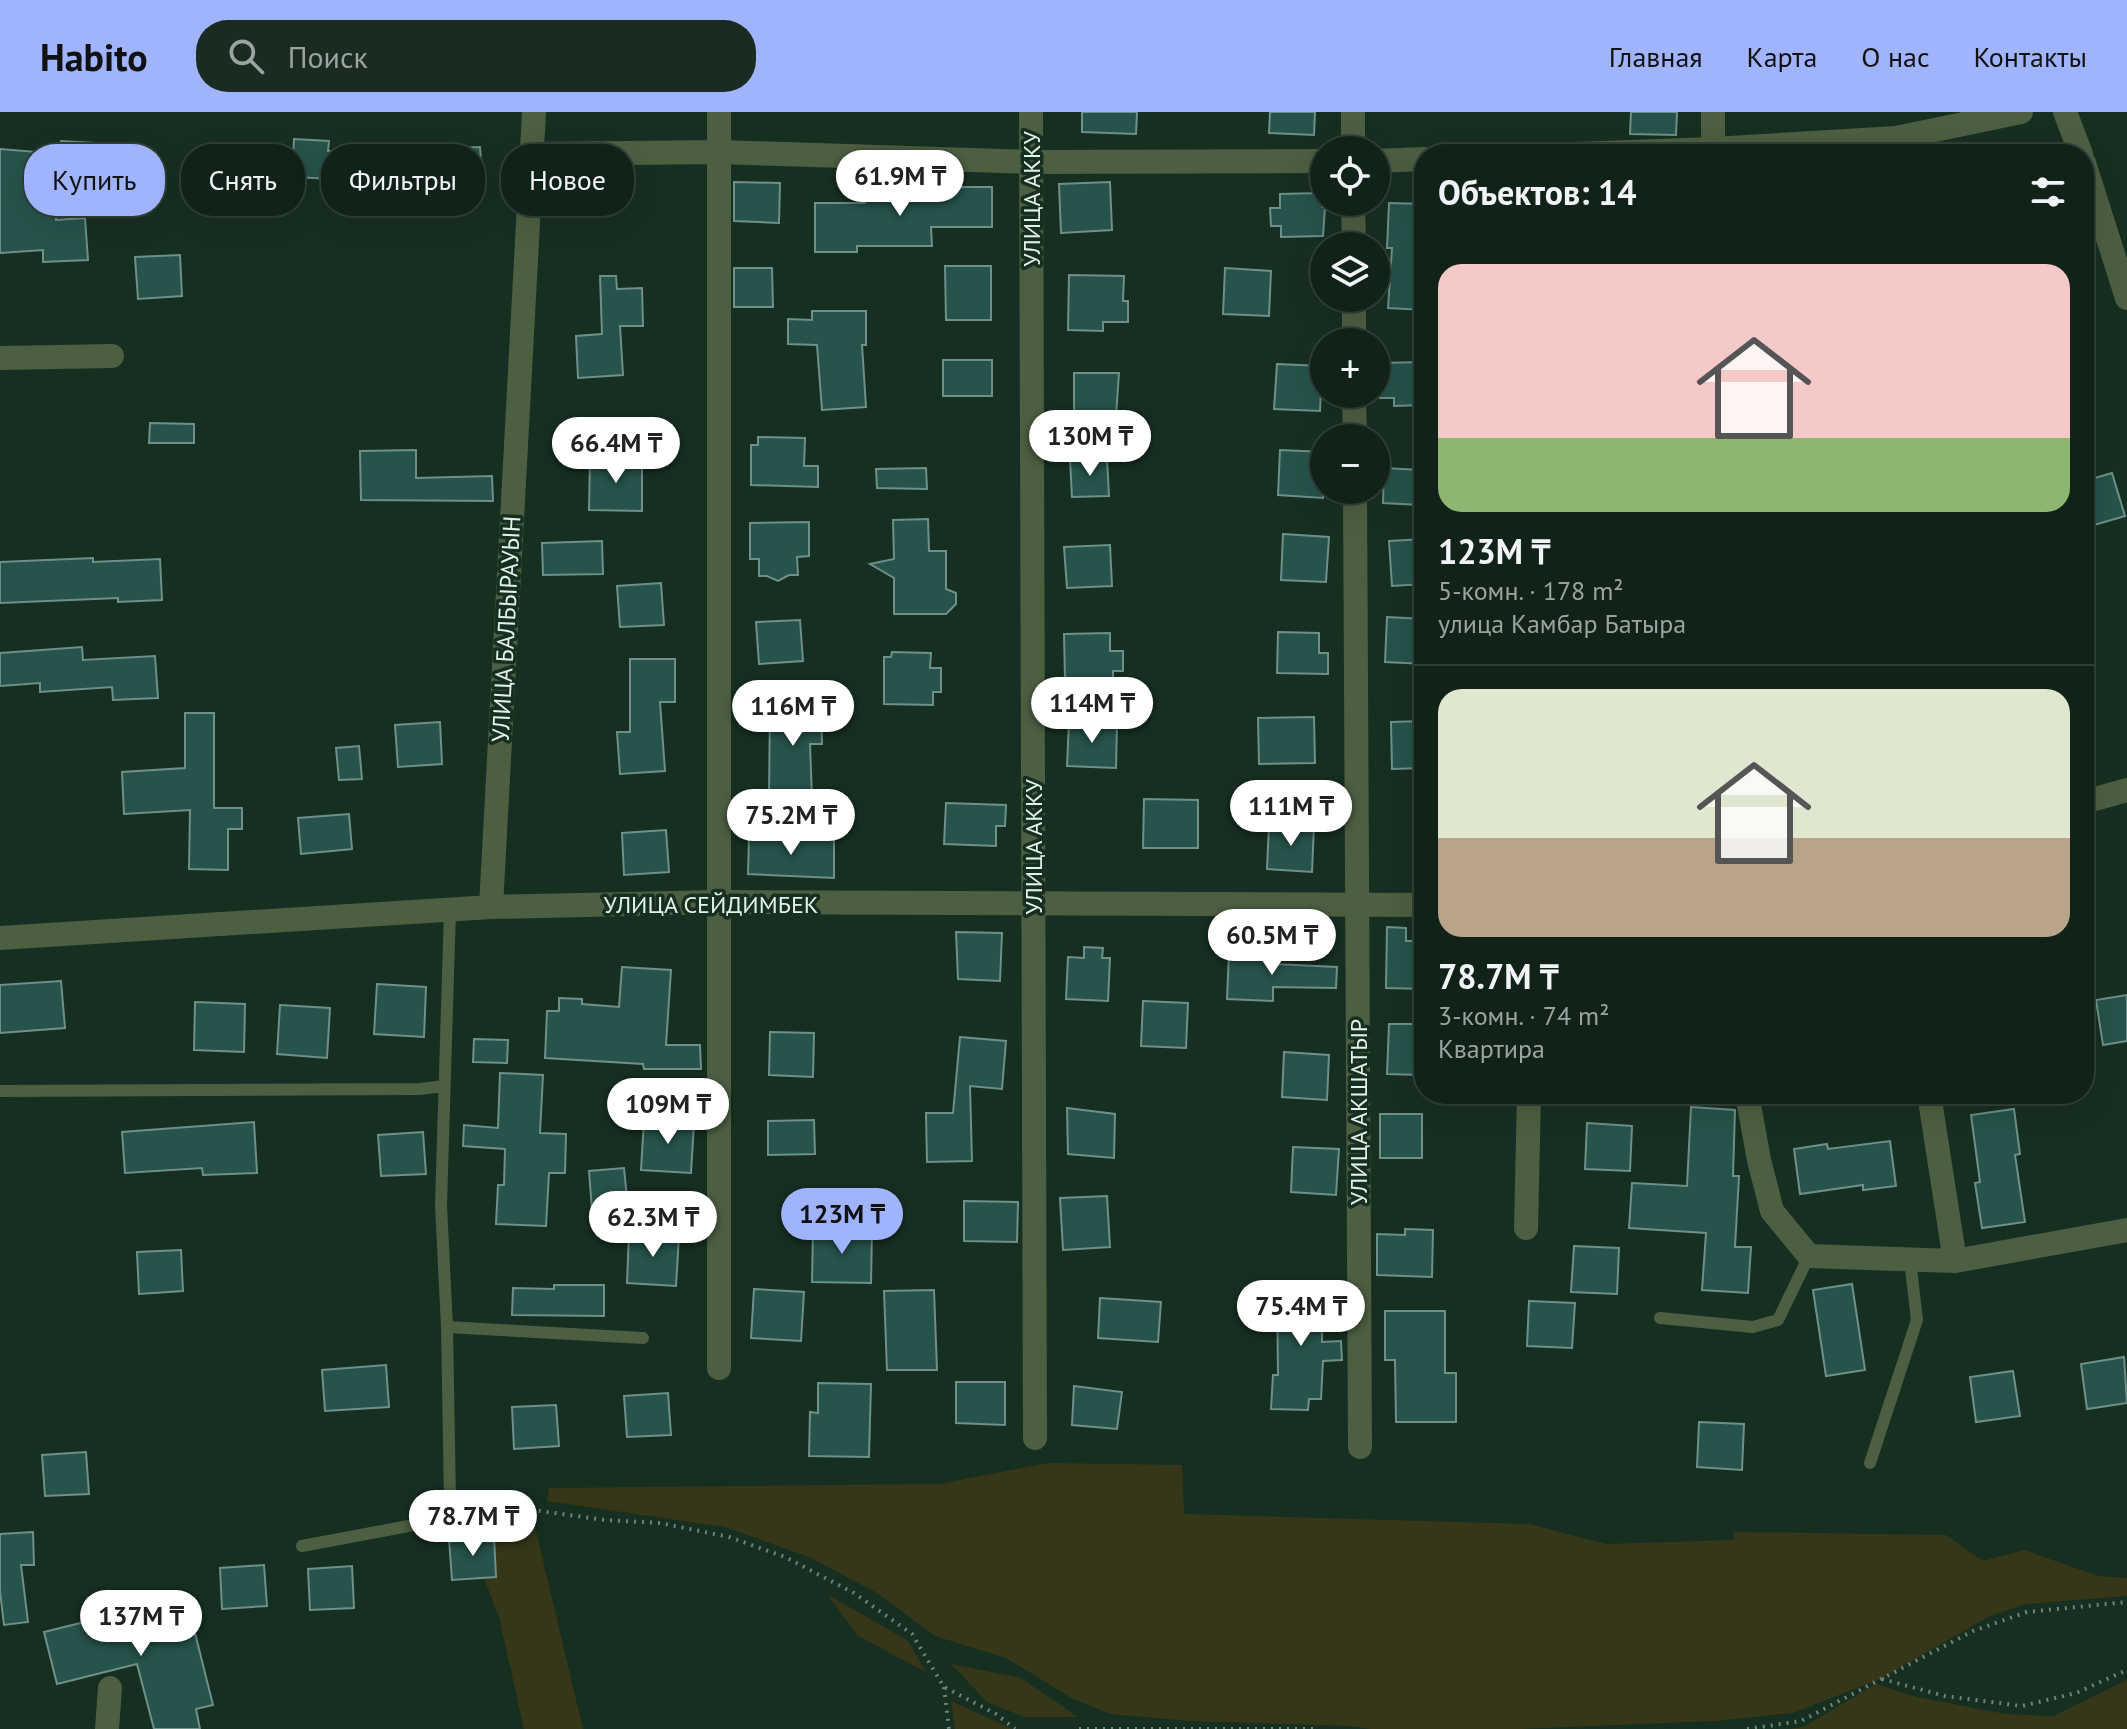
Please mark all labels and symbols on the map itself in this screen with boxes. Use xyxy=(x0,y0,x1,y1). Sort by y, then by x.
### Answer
street label: УЛИЦА АККУ xyxy=(1016,130,1047,267)
pin: 61.9M ₸ xyxy=(826,150,974,218)
pin: 130M ₸ xyxy=(1025,410,1155,478)
pin: 66.4M ₸ xyxy=(542,417,690,485)
street label: УЛИЦА БАЛБЫРАУЫН xyxy=(485,515,527,743)
pin: 114M ₸ xyxy=(1027,677,1157,745)
pin: 116M ₸ xyxy=(728,680,858,748)
street label: УЛИЦА АККУ xyxy=(1018,778,1049,915)
pin: 111M ₸ xyxy=(1226,780,1356,848)
pin: 75.2M ₸ xyxy=(717,789,865,857)
street label: УЛИЦА СЕЙДИМБЕК xyxy=(604,889,818,920)
pin: 60.5M ₸ xyxy=(1198,909,1346,977)
street label: УЛИЦА АКШАТЫР xyxy=(1343,1019,1374,1205)
pin: 109M ₸ xyxy=(603,1078,733,1146)
pin: 123M ₸ xyxy=(777,1188,907,1256)
pin: 62.3M ₸ xyxy=(579,1191,727,1259)
pin: 75.4M ₸ xyxy=(1227,1280,1375,1348)
pin: 78.7M ₸ xyxy=(399,1490,547,1558)
pin: 137M ₸ xyxy=(76,1590,206,1658)

